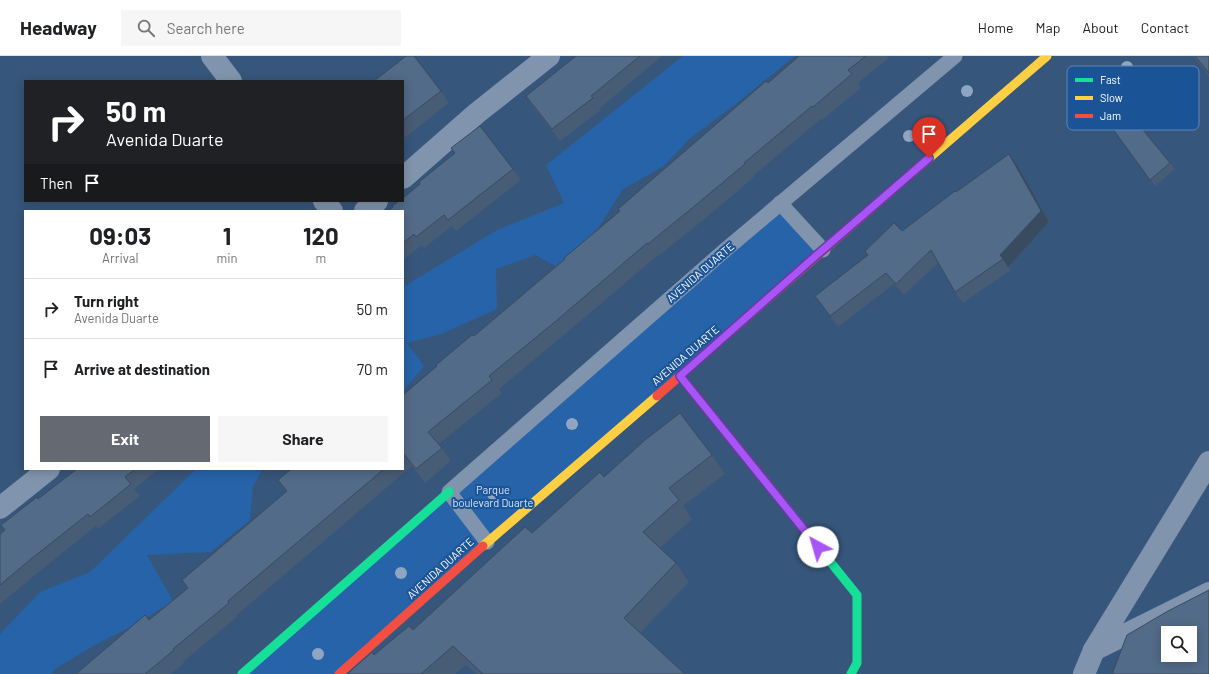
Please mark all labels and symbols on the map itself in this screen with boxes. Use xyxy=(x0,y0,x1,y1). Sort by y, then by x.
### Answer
legend xyxy=(1067,66,1199,130)
text: Fast xyxy=(1100,73,1121,86)
text: Slow xyxy=(1100,91,1123,104)
text: Jam xyxy=(1100,109,1121,122)
pin xyxy=(912,117,946,158)
street label: AVENIDA DUARTE xyxy=(664,239,737,305)
street label: AVENIDA DUARTE xyxy=(649,322,722,388)
park label: Parque boulevard Duarte xyxy=(453,483,534,509)
position arrow xyxy=(797,526,839,568)
street label: AVENIDA DUARTE xyxy=(404,535,476,601)

